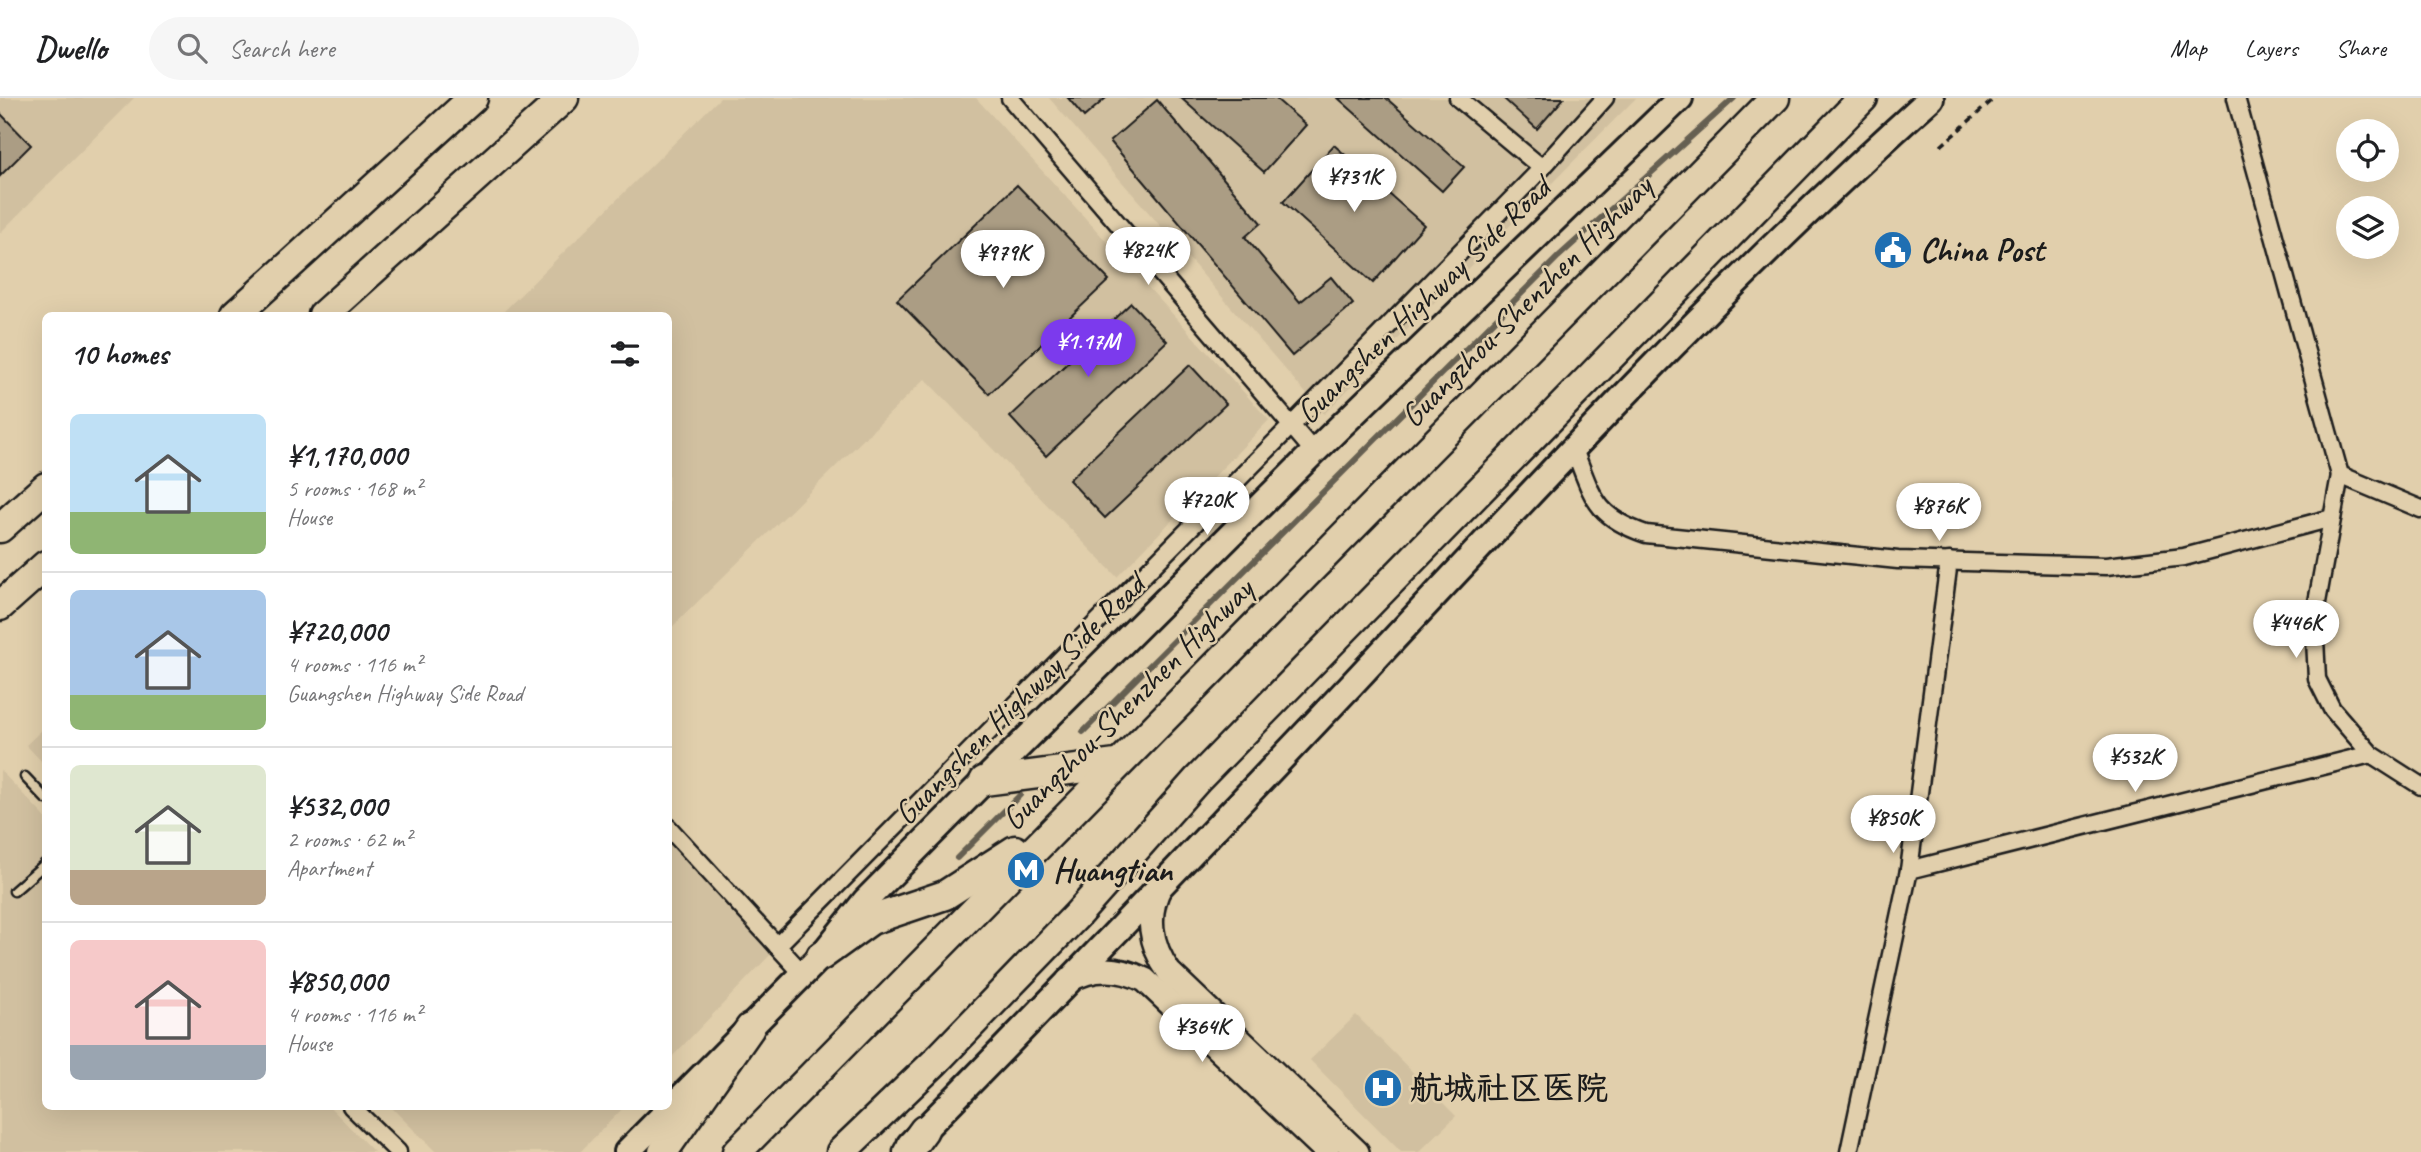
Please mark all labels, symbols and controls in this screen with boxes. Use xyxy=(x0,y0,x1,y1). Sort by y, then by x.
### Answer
search box xyxy=(149,17,639,80)
text: Dwello xyxy=(35,27,107,69)
icon: search xyxy=(173,29,211,67)
text: Search here xyxy=(229,32,335,65)
text: Map xyxy=(2170,33,2207,63)
text: Layers xyxy=(2245,33,2298,63)
text: Share xyxy=(2336,33,2386,63)
map controls xyxy=(2336,119,2399,259)
button: locate xyxy=(2336,119,2399,182)
pin: ¥731K xyxy=(1305,155,1403,214)
text: ¥731K xyxy=(1328,162,1381,191)
street label: Guangshen Highway Side Road xyxy=(1287,164,1563,433)
street label: Guangzhou-Shenzhen Highway xyxy=(1391,164,1663,436)
button: layers xyxy=(2336,196,2399,259)
pin: ¥824K xyxy=(1099,228,1197,287)
public building icon: China Post xyxy=(1872,229,1914,271)
place label: China Post xyxy=(1920,229,2047,271)
pin: ¥979K xyxy=(954,230,1052,290)
text: ¥824K xyxy=(1121,235,1175,264)
text: ¥979K xyxy=(977,238,1029,267)
pin: ¥1.17M xyxy=(1031,320,1145,379)
text: ¥1.17M xyxy=(1057,327,1119,356)
text: 10 homes xyxy=(70,335,168,373)
icon: filters xyxy=(606,335,644,373)
text: ¥1,170,000 xyxy=(287,436,407,474)
icon: home xyxy=(126,442,210,526)
text: 5 rooms · 168 m² xyxy=(287,474,422,503)
pin: ¥720K xyxy=(1158,478,1256,537)
pin: ¥876K xyxy=(1890,484,1988,543)
text: ¥720K xyxy=(1181,485,1234,514)
text: ¥876K xyxy=(1912,491,1966,520)
text: House xyxy=(287,503,332,532)
street label: Guangshen Highway Side Road xyxy=(885,561,1157,833)
street label: Guangzhou-Shenzhen Highway xyxy=(992,567,1264,839)
pin: ¥446K xyxy=(2247,601,2345,660)
text: ¥446K xyxy=(2269,608,2323,637)
text: ¥720,000 xyxy=(287,612,387,650)
icon: home xyxy=(126,618,210,702)
text: 4 rooms · 116 m² xyxy=(287,650,422,679)
text: Guangshen Highway Side Road xyxy=(287,679,523,708)
pin: ¥532K xyxy=(2086,734,2184,794)
text: ¥532K xyxy=(2109,742,2161,771)
text: ¥532,000 xyxy=(287,787,387,825)
icon: home xyxy=(126,793,210,877)
pin: ¥850K xyxy=(1844,796,1942,855)
text: ¥850K xyxy=(1867,803,1919,832)
text: 2 rooms · 62 m² xyxy=(287,825,411,854)
metro station icon: Huangtian xyxy=(1005,849,1047,891)
place label: Huangtian xyxy=(1053,849,1173,891)
text: Apartment xyxy=(287,854,372,883)
text: ¥850,000 xyxy=(287,962,387,1000)
icon: home xyxy=(126,968,210,1052)
text: 4 rooms · 116 m² xyxy=(287,1000,422,1029)
pin: ¥364K xyxy=(1153,1004,1251,1064)
text: ¥364K xyxy=(1175,1012,1229,1041)
text: House xyxy=(287,1029,332,1058)
hospital icon: 航城社区医院 xyxy=(1362,1067,1404,1109)
place label: 航城社区医院 xyxy=(1410,1067,1608,1109)

